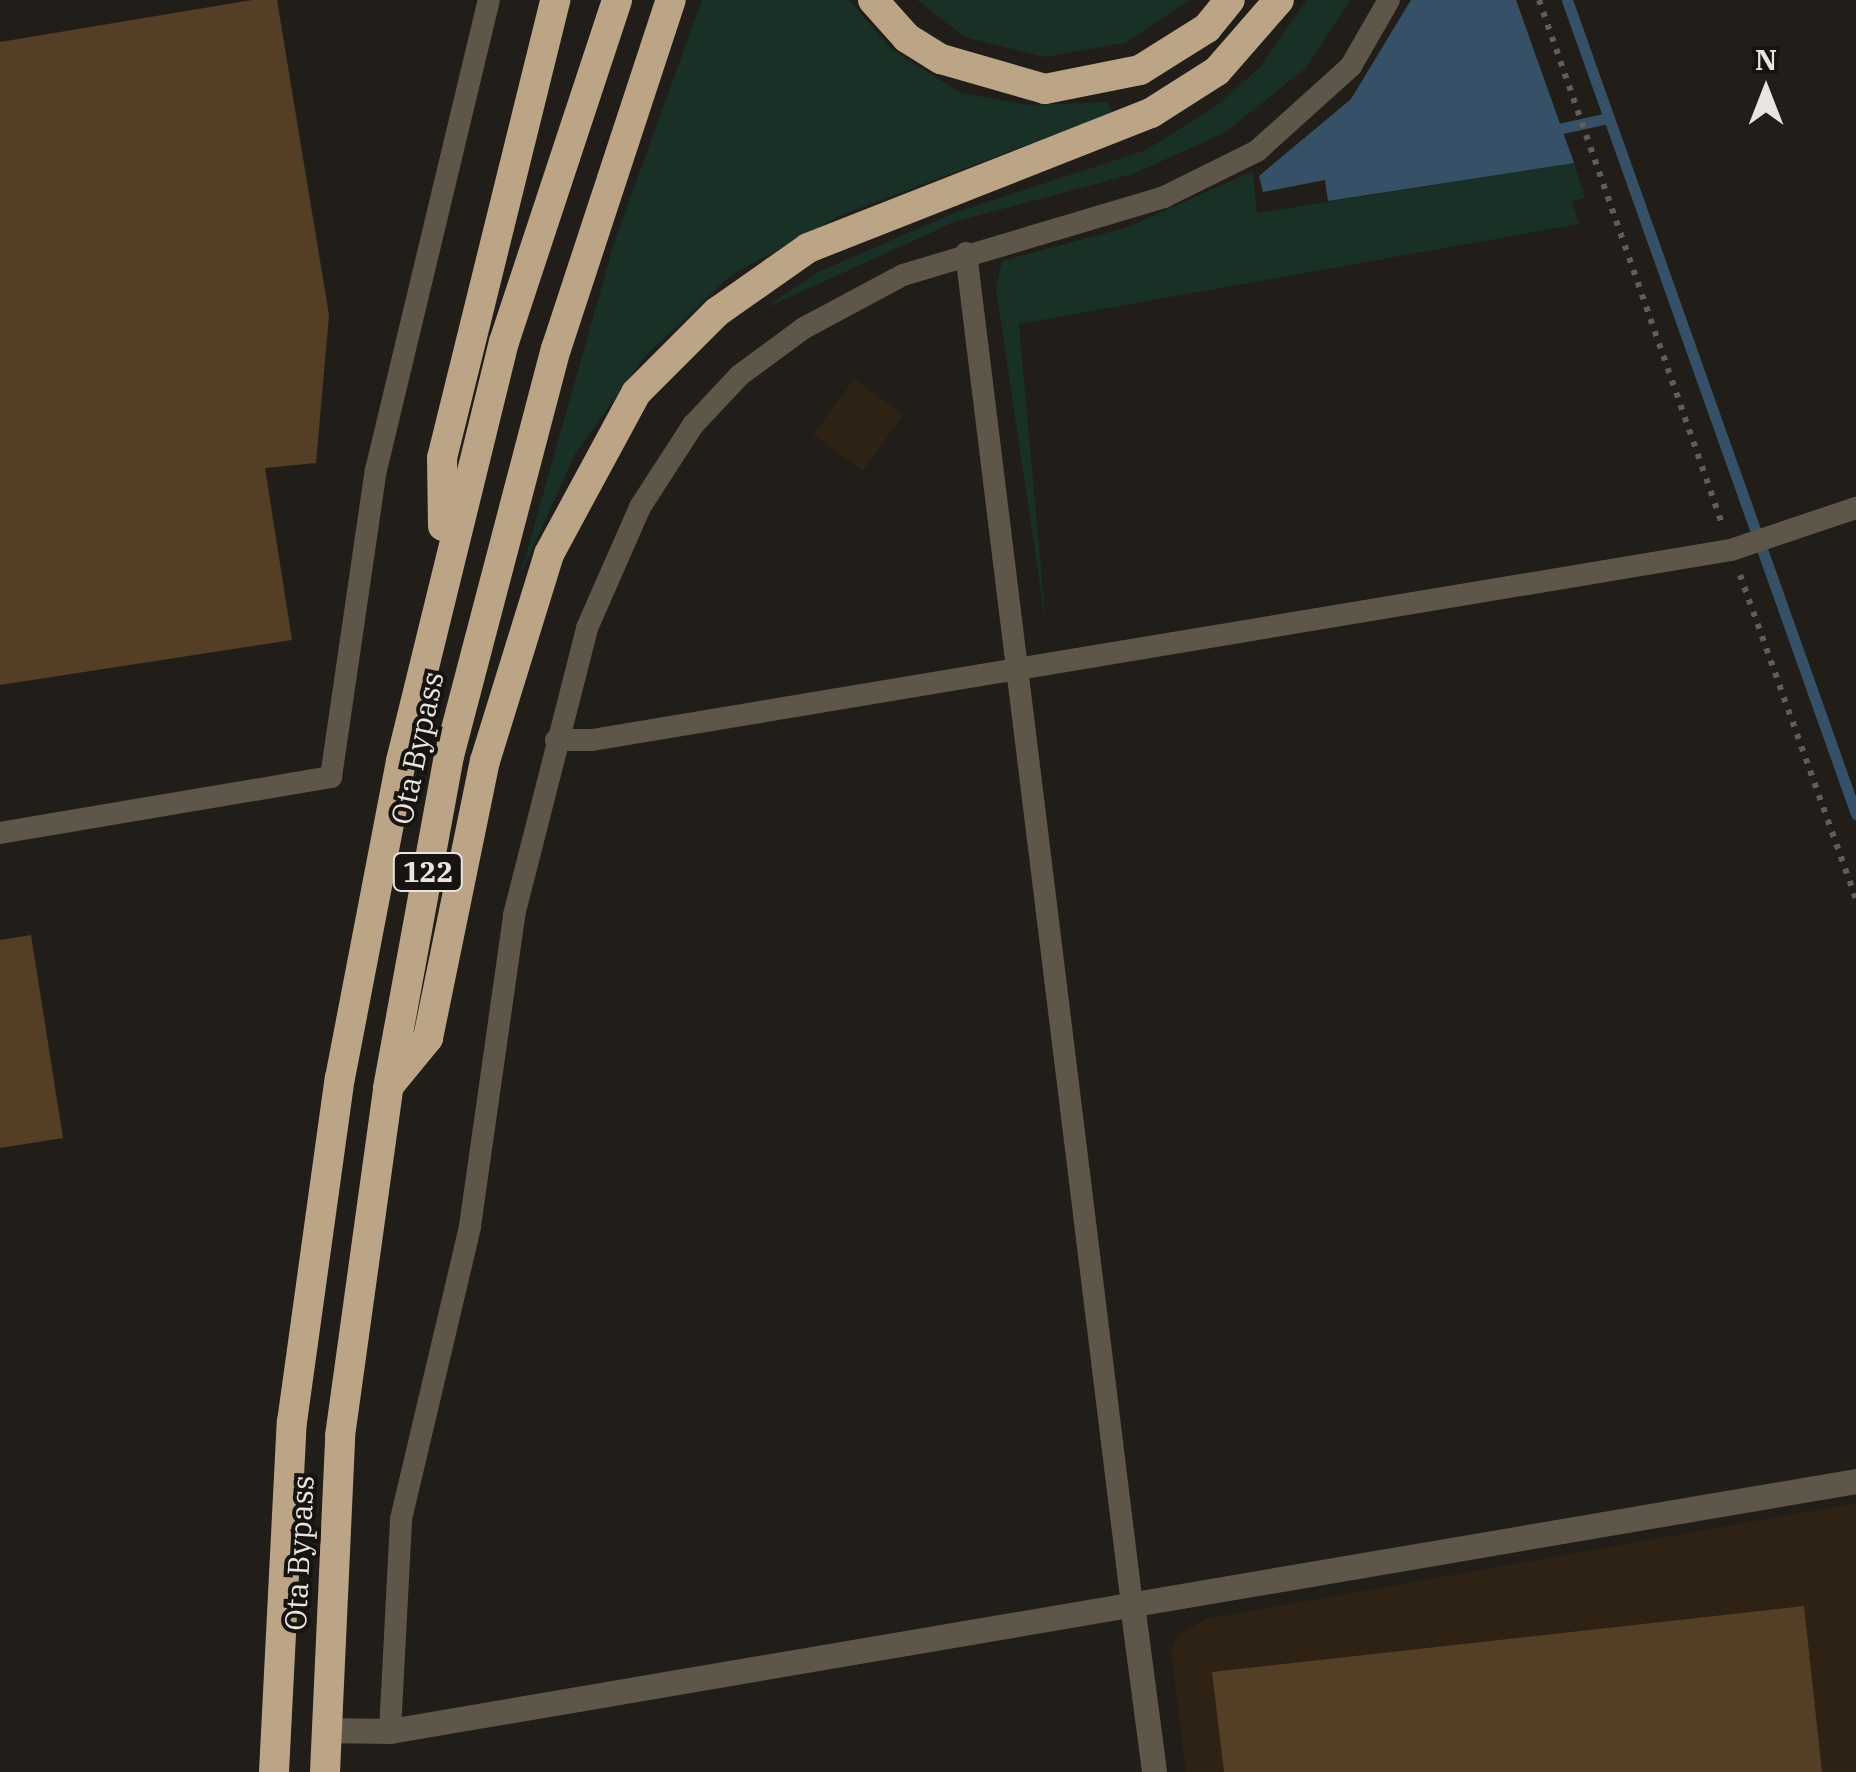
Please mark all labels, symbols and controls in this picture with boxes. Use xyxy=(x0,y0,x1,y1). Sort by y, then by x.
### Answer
north arrow xyxy=(1716,40,1816,140)
text: N xyxy=(1755,41,1777,78)
street label: Ota Bypass xyxy=(383,668,451,828)
road number: 122 xyxy=(390,849,466,895)
street label: Ota Bypass xyxy=(277,1474,321,1632)

